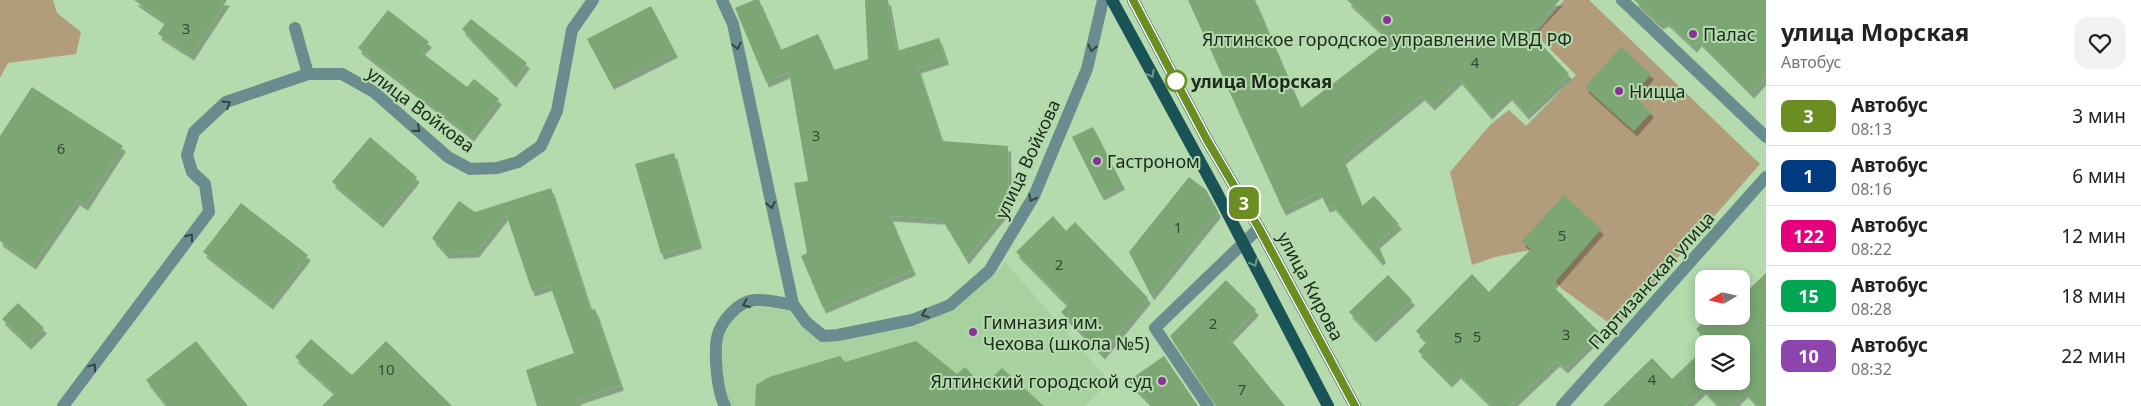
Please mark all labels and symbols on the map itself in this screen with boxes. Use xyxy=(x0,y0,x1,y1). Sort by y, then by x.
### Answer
marker: Ялтинское городское управление МВД РФ xyxy=(1381,14,1393,26)
house number: 3 xyxy=(182,18,190,38)
place label: Палас xyxy=(1703,22,1756,46)
place label: Ялтинское городское управление МВД РФ xyxy=(1202,27,1572,51)
marker: Палас xyxy=(1687,28,1699,40)
one-way arrow xyxy=(732,42,742,51)
one-way arrow xyxy=(1087,43,1098,52)
house number: 4 xyxy=(1471,52,1480,72)
street label: улица Войкова xyxy=(362,60,480,158)
one-way arrow xyxy=(1145,68,1155,77)
place label: улица Морская xyxy=(1190,69,1332,93)
marker: улица Морская xyxy=(1165,70,1187,92)
place label: Ницца xyxy=(1629,79,1686,103)
marker: Ницца xyxy=(1613,85,1625,97)
street label: улица Войкова xyxy=(989,95,1065,223)
one-way arrow xyxy=(222,100,231,110)
one-way arrow xyxy=(412,124,421,133)
house number: 3 xyxy=(812,125,820,145)
house number: 6 xyxy=(57,138,65,158)
place label: Гастроном xyxy=(1107,149,1200,173)
marker: Гастроном xyxy=(1091,155,1103,167)
line badge: 3 xyxy=(1228,187,1260,219)
one-way arrow xyxy=(1028,193,1038,202)
one-way arrow xyxy=(765,201,775,210)
street label: Партизанская улица xyxy=(1583,206,1719,354)
house number: 1 xyxy=(1174,217,1182,237)
house number: 5 xyxy=(1558,225,1566,245)
street label: улица Кирова xyxy=(1272,227,1350,345)
one-way arrow xyxy=(185,234,193,243)
house number: 2 xyxy=(1055,254,1063,274)
one-way arrow xyxy=(1247,258,1257,267)
north arrow xyxy=(1695,270,1750,325)
one-way arrow xyxy=(742,297,751,308)
one-way arrow xyxy=(921,308,930,319)
place label: Гимназия им. Чехова (школа №5) xyxy=(983,310,1150,355)
house number: 2 xyxy=(1209,313,1217,333)
house number: 3 xyxy=(1562,324,1570,344)
marker: Гимназия им. Чехова (школа №5) xyxy=(967,326,979,338)
house number: 5 xyxy=(1473,326,1481,346)
house number: 5 xyxy=(1454,327,1462,347)
house number: 10 xyxy=(377,359,395,379)
one-way arrow xyxy=(87,364,95,373)
place label: Ялтинский городской суд xyxy=(930,369,1152,393)
house number: 4 xyxy=(1648,369,1657,389)
marker: Ялтинский городской суд xyxy=(1156,375,1168,387)
house number: 7 xyxy=(1238,379,1246,399)

